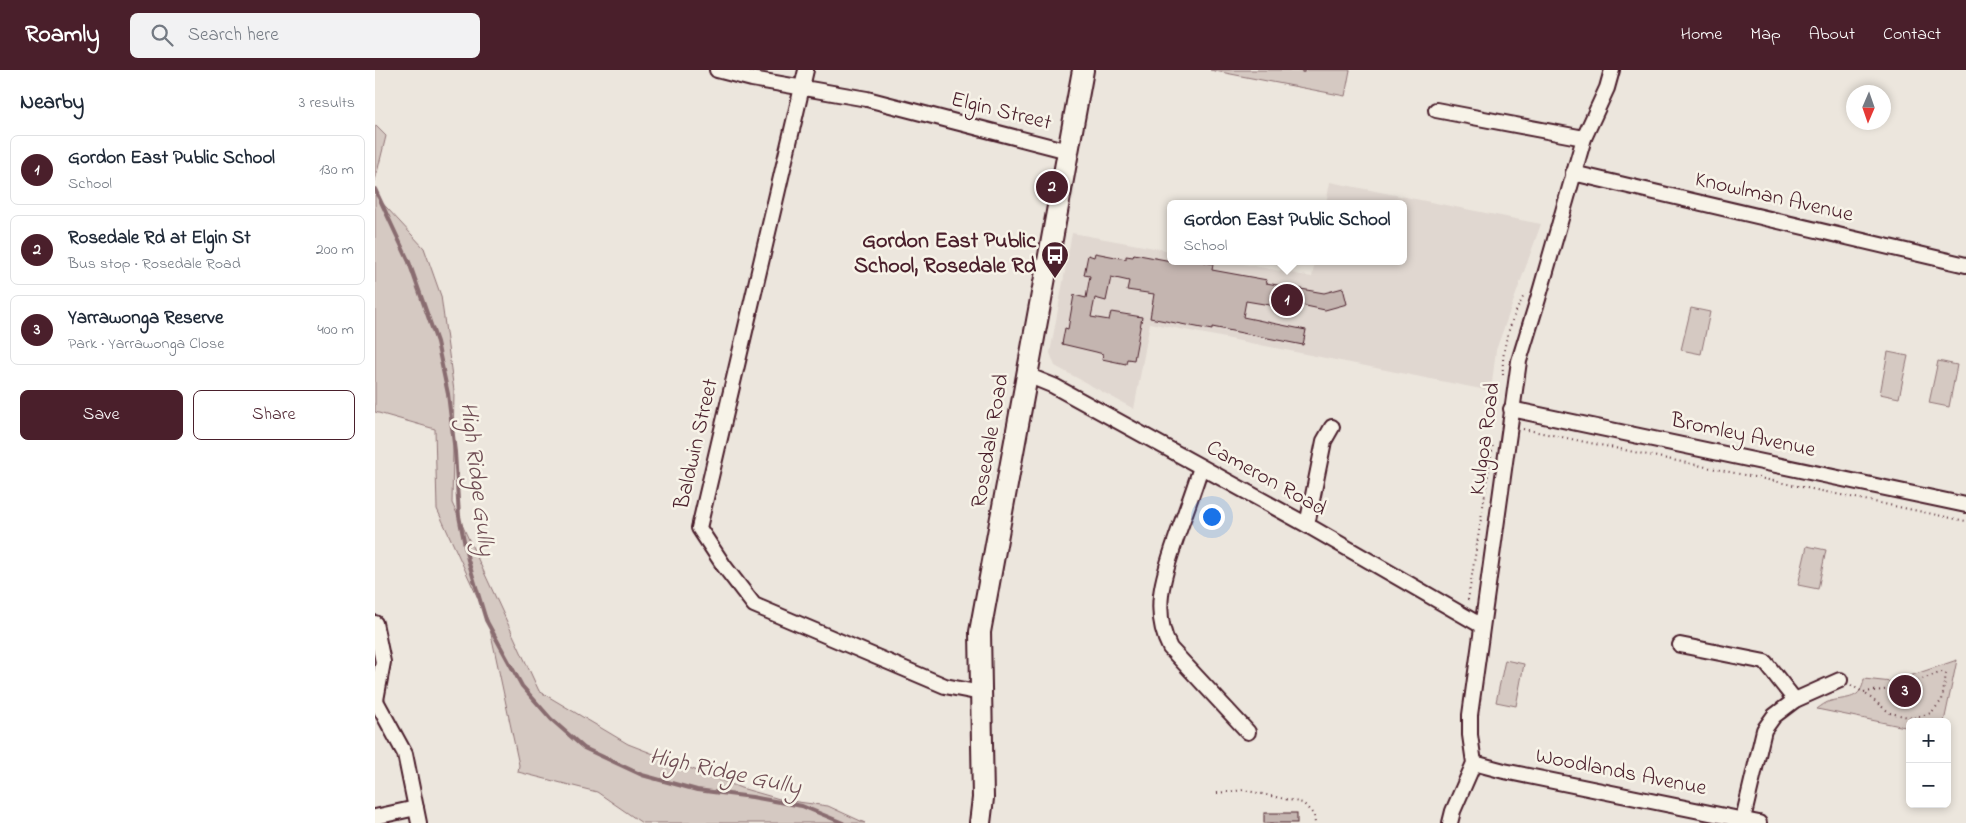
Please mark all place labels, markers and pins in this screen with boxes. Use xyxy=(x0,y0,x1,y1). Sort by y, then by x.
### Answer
pin: 2 xyxy=(1036,168,1068,206)
place label: Gordon East Public School, Rosedale Rd xyxy=(854,226,1037,283)
bus stop icon: Gordon East Public School, Rosedale Rd xyxy=(1040,240,1070,279)
pin: 1 xyxy=(1271,281,1303,319)
pin: 3 xyxy=(1889,672,1921,710)

